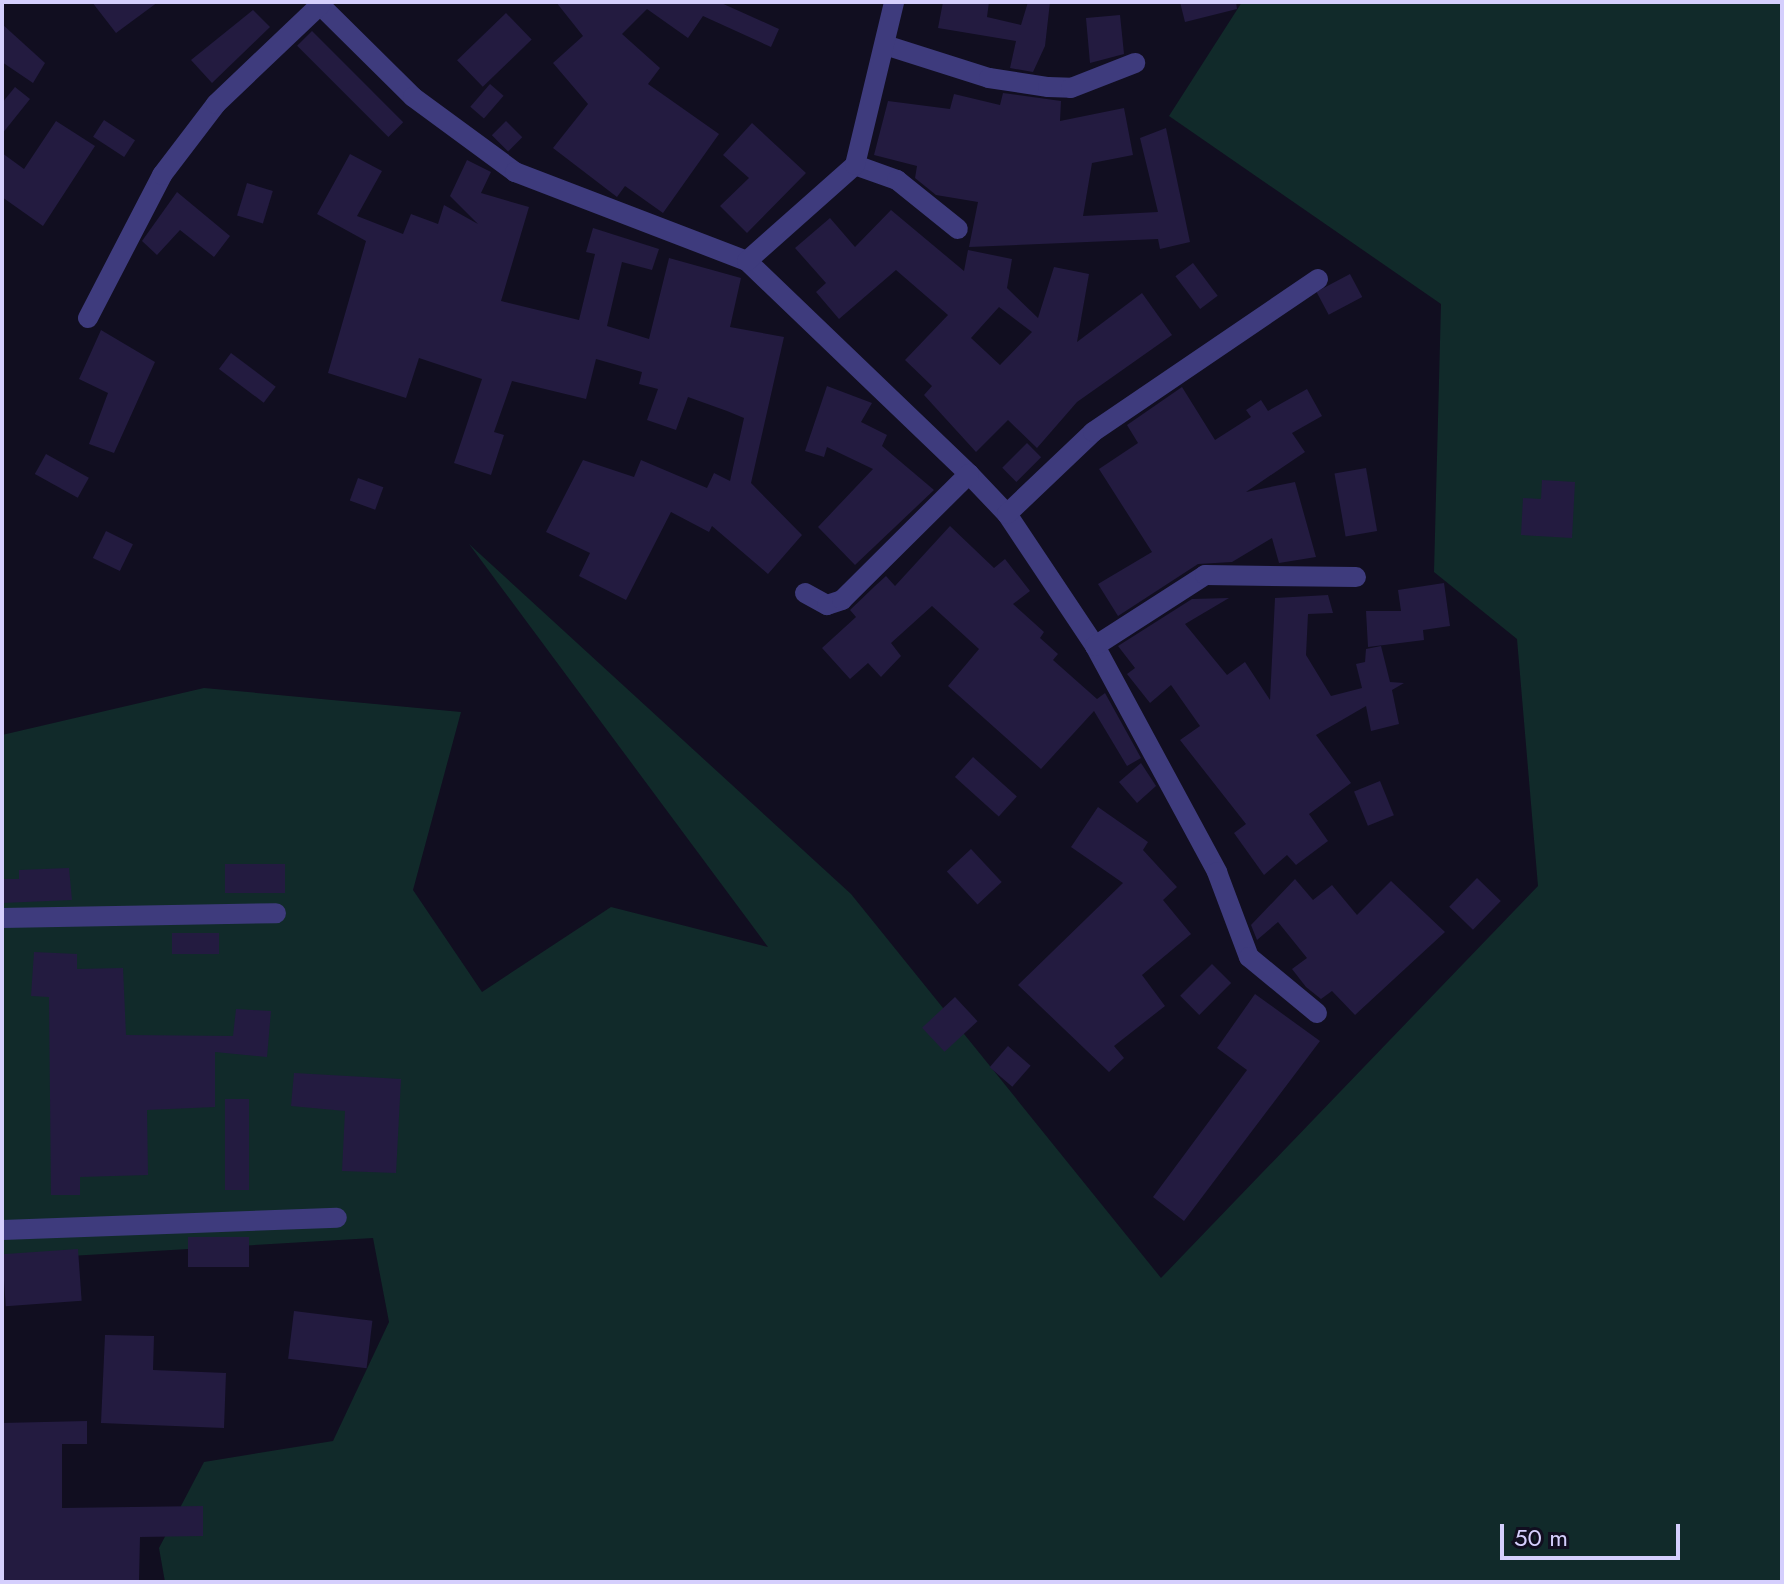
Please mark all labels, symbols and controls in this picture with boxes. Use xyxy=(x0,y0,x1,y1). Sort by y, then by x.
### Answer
scale bar xyxy=(1504,1508,1684,1558)
text: 50 m xyxy=(1514,1520,1568,1555)

